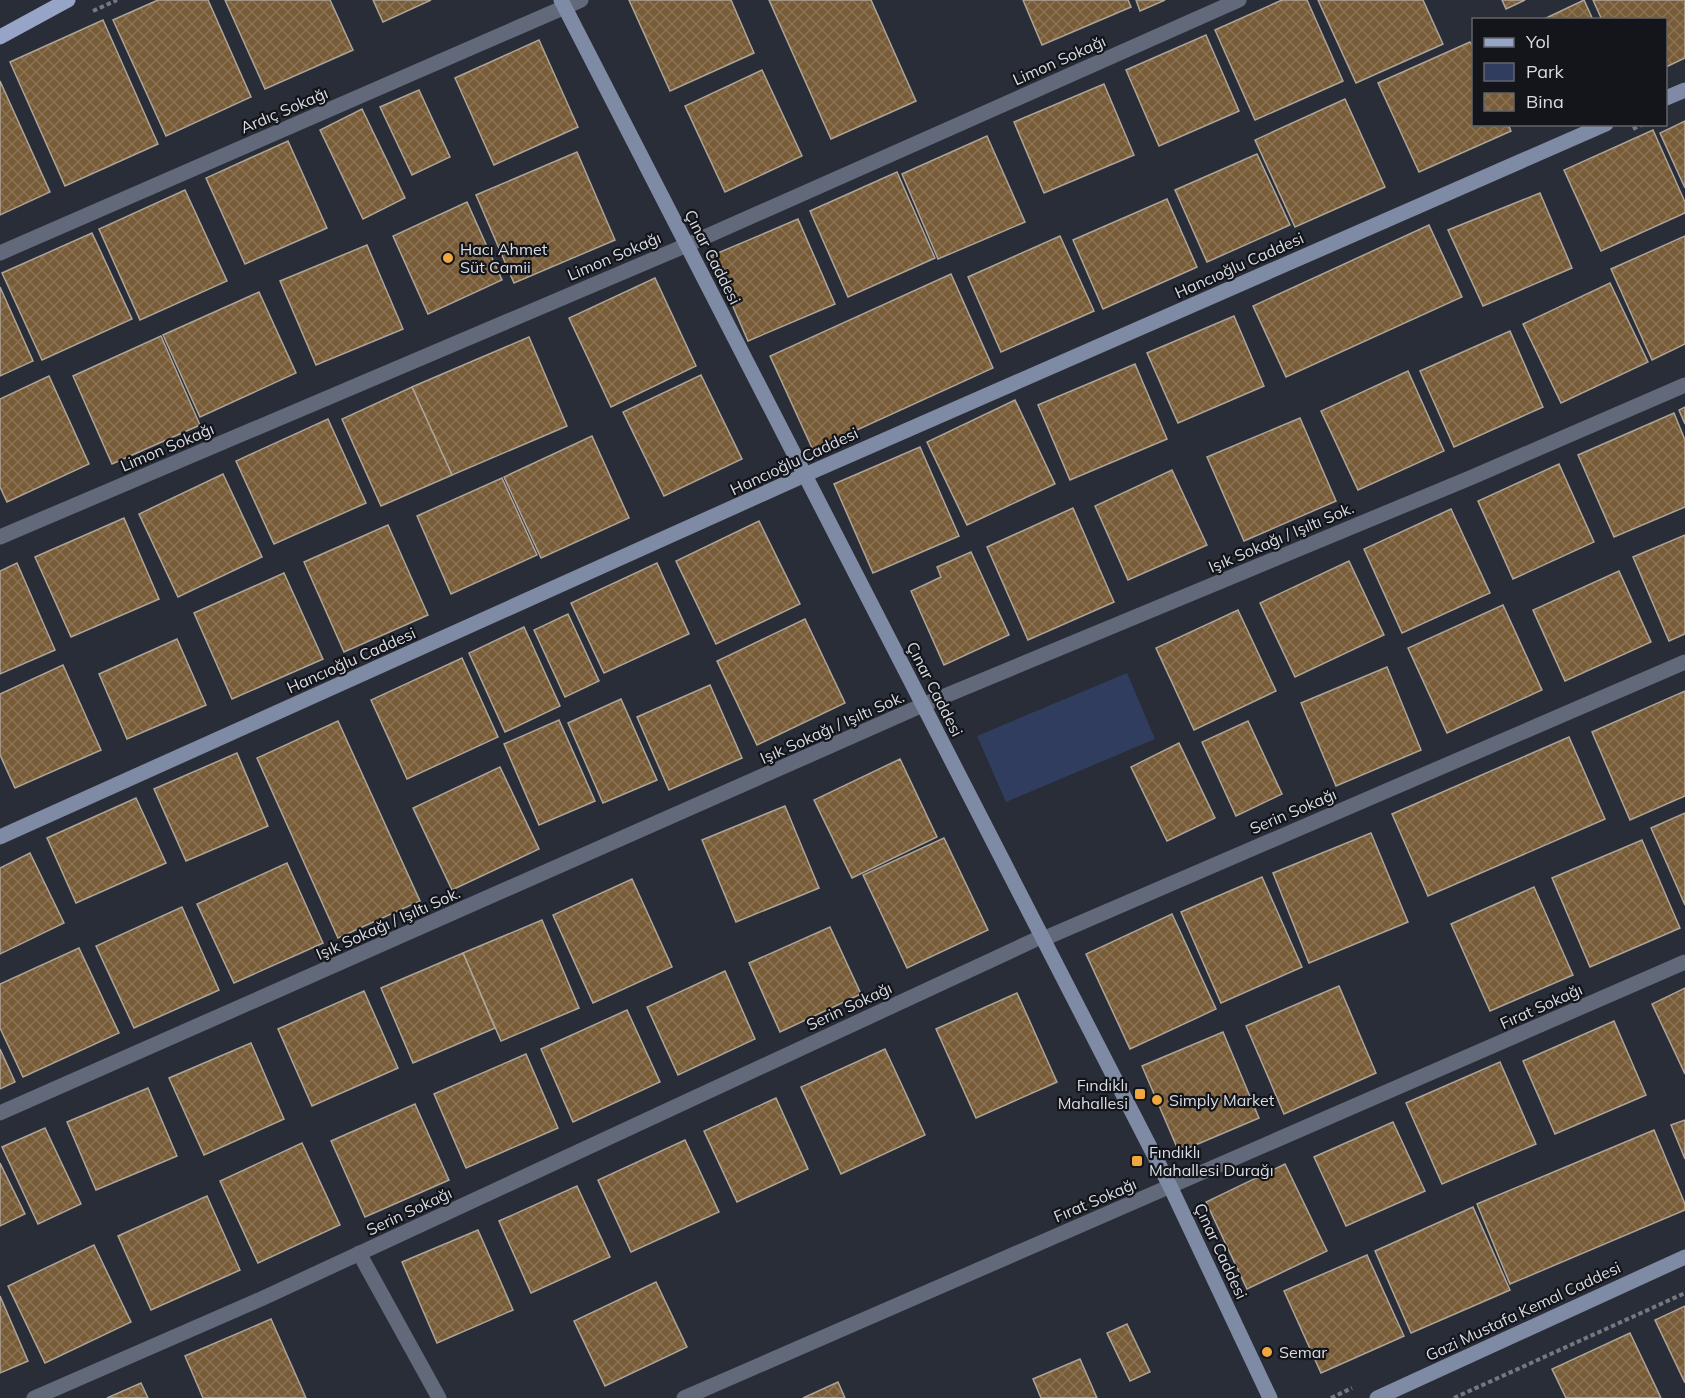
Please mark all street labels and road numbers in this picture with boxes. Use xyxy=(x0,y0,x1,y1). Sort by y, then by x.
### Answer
street label: Limon Sokağı xyxy=(1009,31,1109,89)
street label: Ardıç Sokağı xyxy=(237,83,331,137)
street label: Çınar Caddesi xyxy=(681,206,745,308)
street label: Limon Sokağı xyxy=(564,227,664,285)
street label: Hancıoğlu Caddesi xyxy=(1171,228,1307,302)
street label: Limon Sokağı xyxy=(117,418,217,476)
street label: Hancıoğlu Caddesi xyxy=(727,423,861,499)
street label: Işık Sokağı / Işıltı Sok. xyxy=(1205,497,1357,577)
street label: Hancıoğlu Caddesi xyxy=(283,623,419,697)
street label: Çınar Caddesi xyxy=(903,638,967,740)
street label: Işık Sokağı / Işıltı Sok. xyxy=(757,686,907,768)
street label: Serin Sokağı xyxy=(1247,784,1339,838)
street label: Işık Sokağı / Işıltı Sok. xyxy=(313,882,463,964)
street label: Serin Sokağı xyxy=(803,977,895,1035)
street label: Fırat Sokağı xyxy=(1497,979,1585,1033)
street label: Fırat Sokağı xyxy=(1051,1174,1139,1226)
street label: Serin Sokağı xyxy=(363,1182,455,1240)
street label: Çınar Caddesi xyxy=(1190,1200,1252,1302)
street label: Gazi Mustafa Kemal Caddesi xyxy=(1422,1257,1624,1365)

